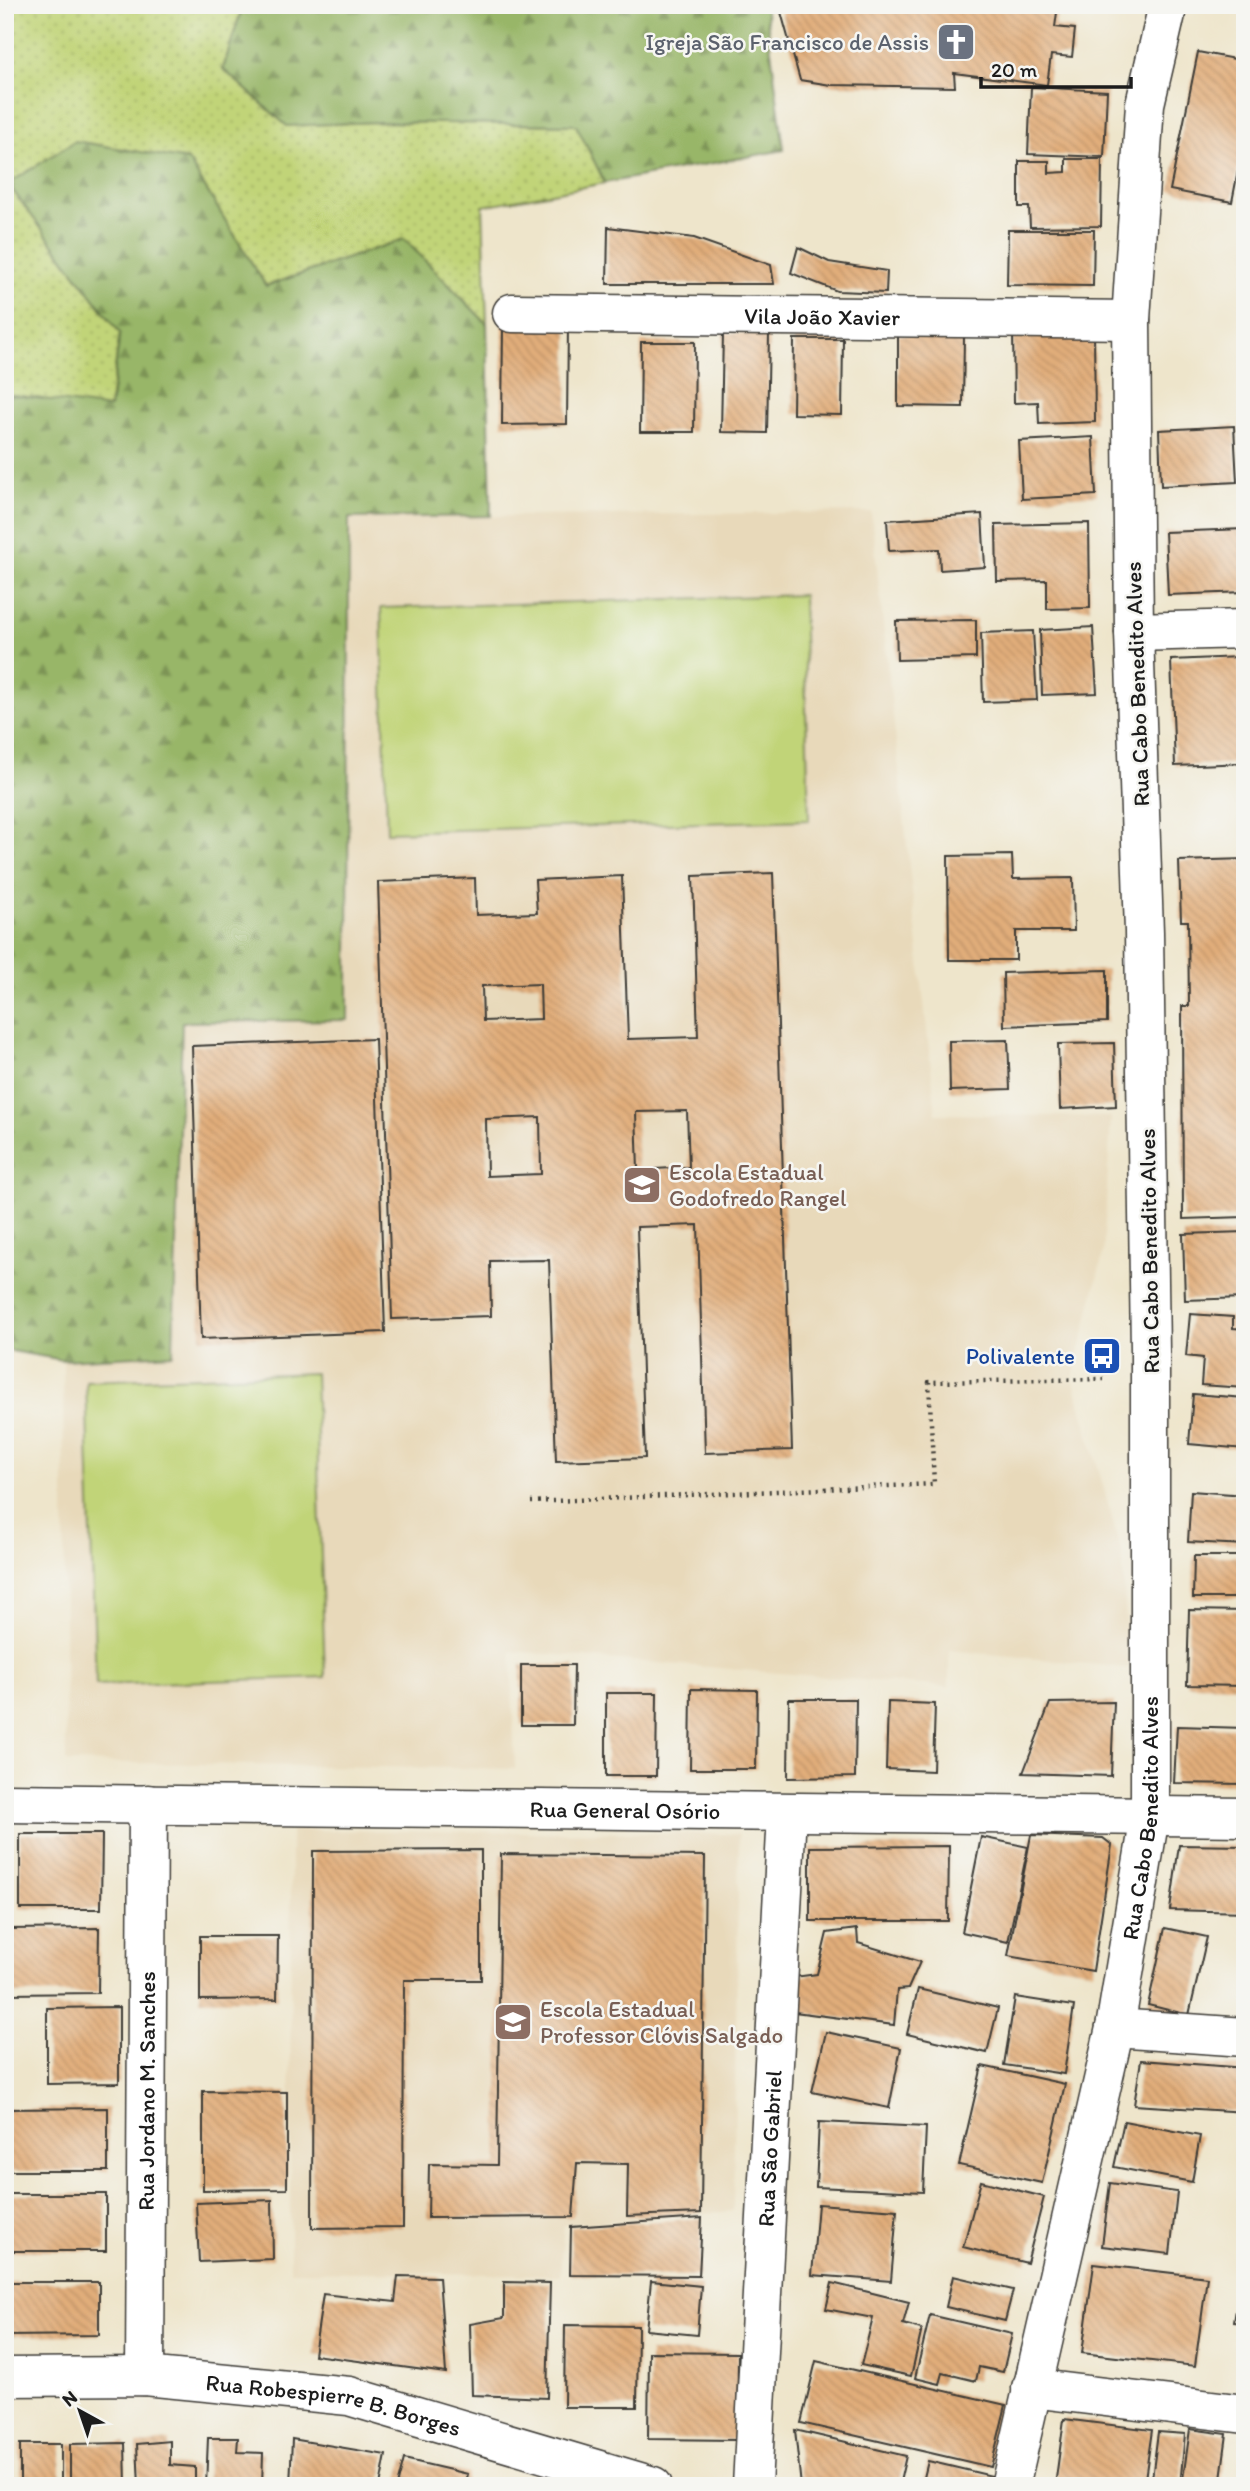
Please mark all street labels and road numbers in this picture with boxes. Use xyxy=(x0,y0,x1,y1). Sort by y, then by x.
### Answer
street label: Vila João Xavier xyxy=(744,302,900,331)
street label: Rua Cabo Benedito Alves xyxy=(1119,561,1155,807)
street label: Rua Cabo Benedito Alves xyxy=(1133,1128,1165,1374)
street label: Rua Cabo Benedito Alves xyxy=(1116,1696,1164,1942)
street label: Rua General Osório xyxy=(529,1795,721,1825)
street label: Rua Jordano M. Sanches xyxy=(132,1971,161,2211)
street label: Rua São Gabriel xyxy=(751,2069,788,2228)
street label: Rua Robespierre B. Borges xyxy=(204,2368,464,2442)

